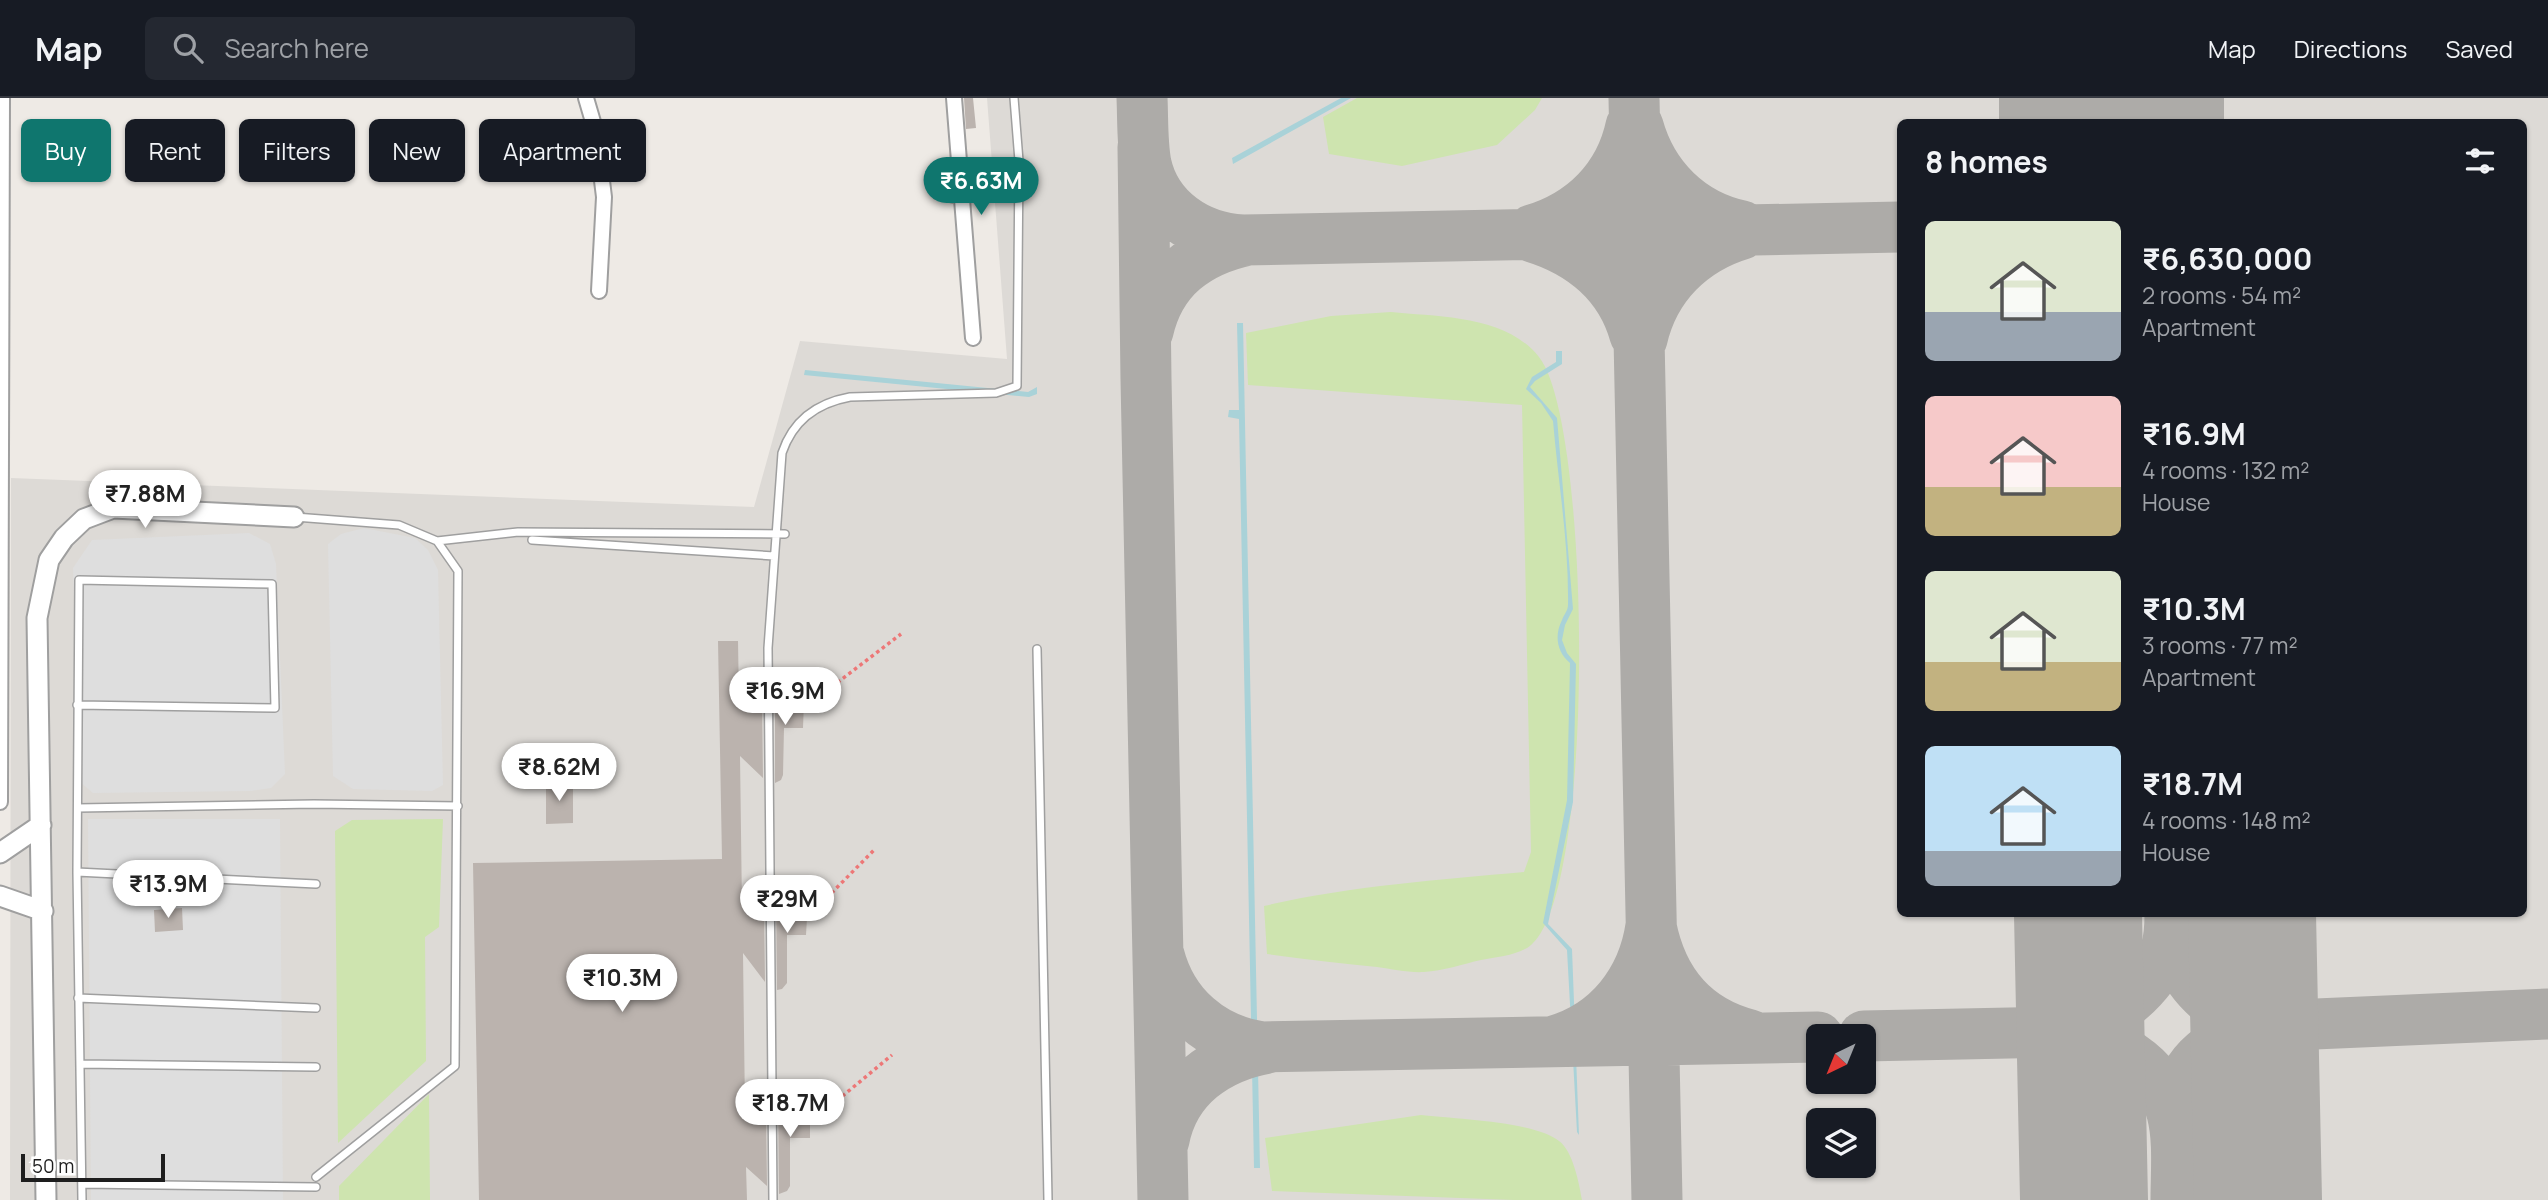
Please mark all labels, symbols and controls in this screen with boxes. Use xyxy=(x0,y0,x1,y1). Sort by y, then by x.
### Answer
search box xyxy=(145,17,635,80)
text: Map xyxy=(35,26,103,71)
icon: search xyxy=(169,29,207,67)
text: Search here xyxy=(225,30,369,66)
text: Map xyxy=(2208,32,2256,65)
text: Directions xyxy=(2294,32,2407,65)
text: Saved xyxy=(2445,32,2513,65)
chip: Buy xyxy=(21,119,111,182)
chip: Rent xyxy=(125,119,225,182)
chip: Filters xyxy=(239,119,355,182)
chip: New xyxy=(369,119,465,182)
chip: Apartment xyxy=(479,119,646,182)
text: 8 homes xyxy=(1925,141,2048,182)
icon: filters xyxy=(2461,142,2499,180)
pin: ₹6.63M xyxy=(924,158,1038,217)
text: ₹6.63M xyxy=(940,164,1022,196)
text: ₹6,630,000 xyxy=(2142,238,2312,279)
icon: home xyxy=(1981,249,2065,333)
text: 2 rooms · 54 m² xyxy=(2142,279,2301,311)
text: Apartment xyxy=(2142,311,2256,343)
text: ₹16.9M xyxy=(2142,413,2246,454)
icon: home xyxy=(1981,424,2065,508)
text: 4 rooms · 132 m² xyxy=(2142,454,2310,486)
pin: ₹7.88M xyxy=(88,470,202,530)
text: ₹7.88M xyxy=(105,477,185,509)
text: House xyxy=(2142,486,2211,518)
text: ₹10.3M xyxy=(2142,588,2246,629)
icon: home xyxy=(1981,599,2065,683)
text: 3 rooms · 77 m² xyxy=(2142,629,2298,661)
text: Apartment xyxy=(2142,661,2256,693)
pin: ₹16.9M xyxy=(728,668,842,727)
text: ₹16.9M xyxy=(745,674,825,706)
pin: ₹8.62M xyxy=(502,744,616,803)
text: ₹8.62M xyxy=(518,750,600,782)
text: ₹18.7M xyxy=(2142,763,2243,804)
icon: home xyxy=(1981,774,2065,858)
text: 4 rooms · 148 m² xyxy=(2142,804,2311,836)
text: House xyxy=(2142,836,2211,868)
pin: ₹13.9M xyxy=(111,860,225,920)
text: ₹13.9M xyxy=(129,867,207,899)
pin: ₹29M xyxy=(746,876,828,935)
text: ₹29M xyxy=(756,882,818,914)
pin: ₹10.3M xyxy=(565,954,679,1014)
text: ₹10.3M xyxy=(582,961,662,993)
north arrow xyxy=(1806,1024,1876,1094)
map controls xyxy=(1806,1024,1876,1178)
pin: ₹18.7M xyxy=(733,1080,847,1139)
text: ₹18.7M xyxy=(751,1086,829,1118)
button: layers xyxy=(1806,1108,1876,1178)
scale bar xyxy=(21,1151,164,1183)
text: 50 m xyxy=(32,1153,74,1179)

